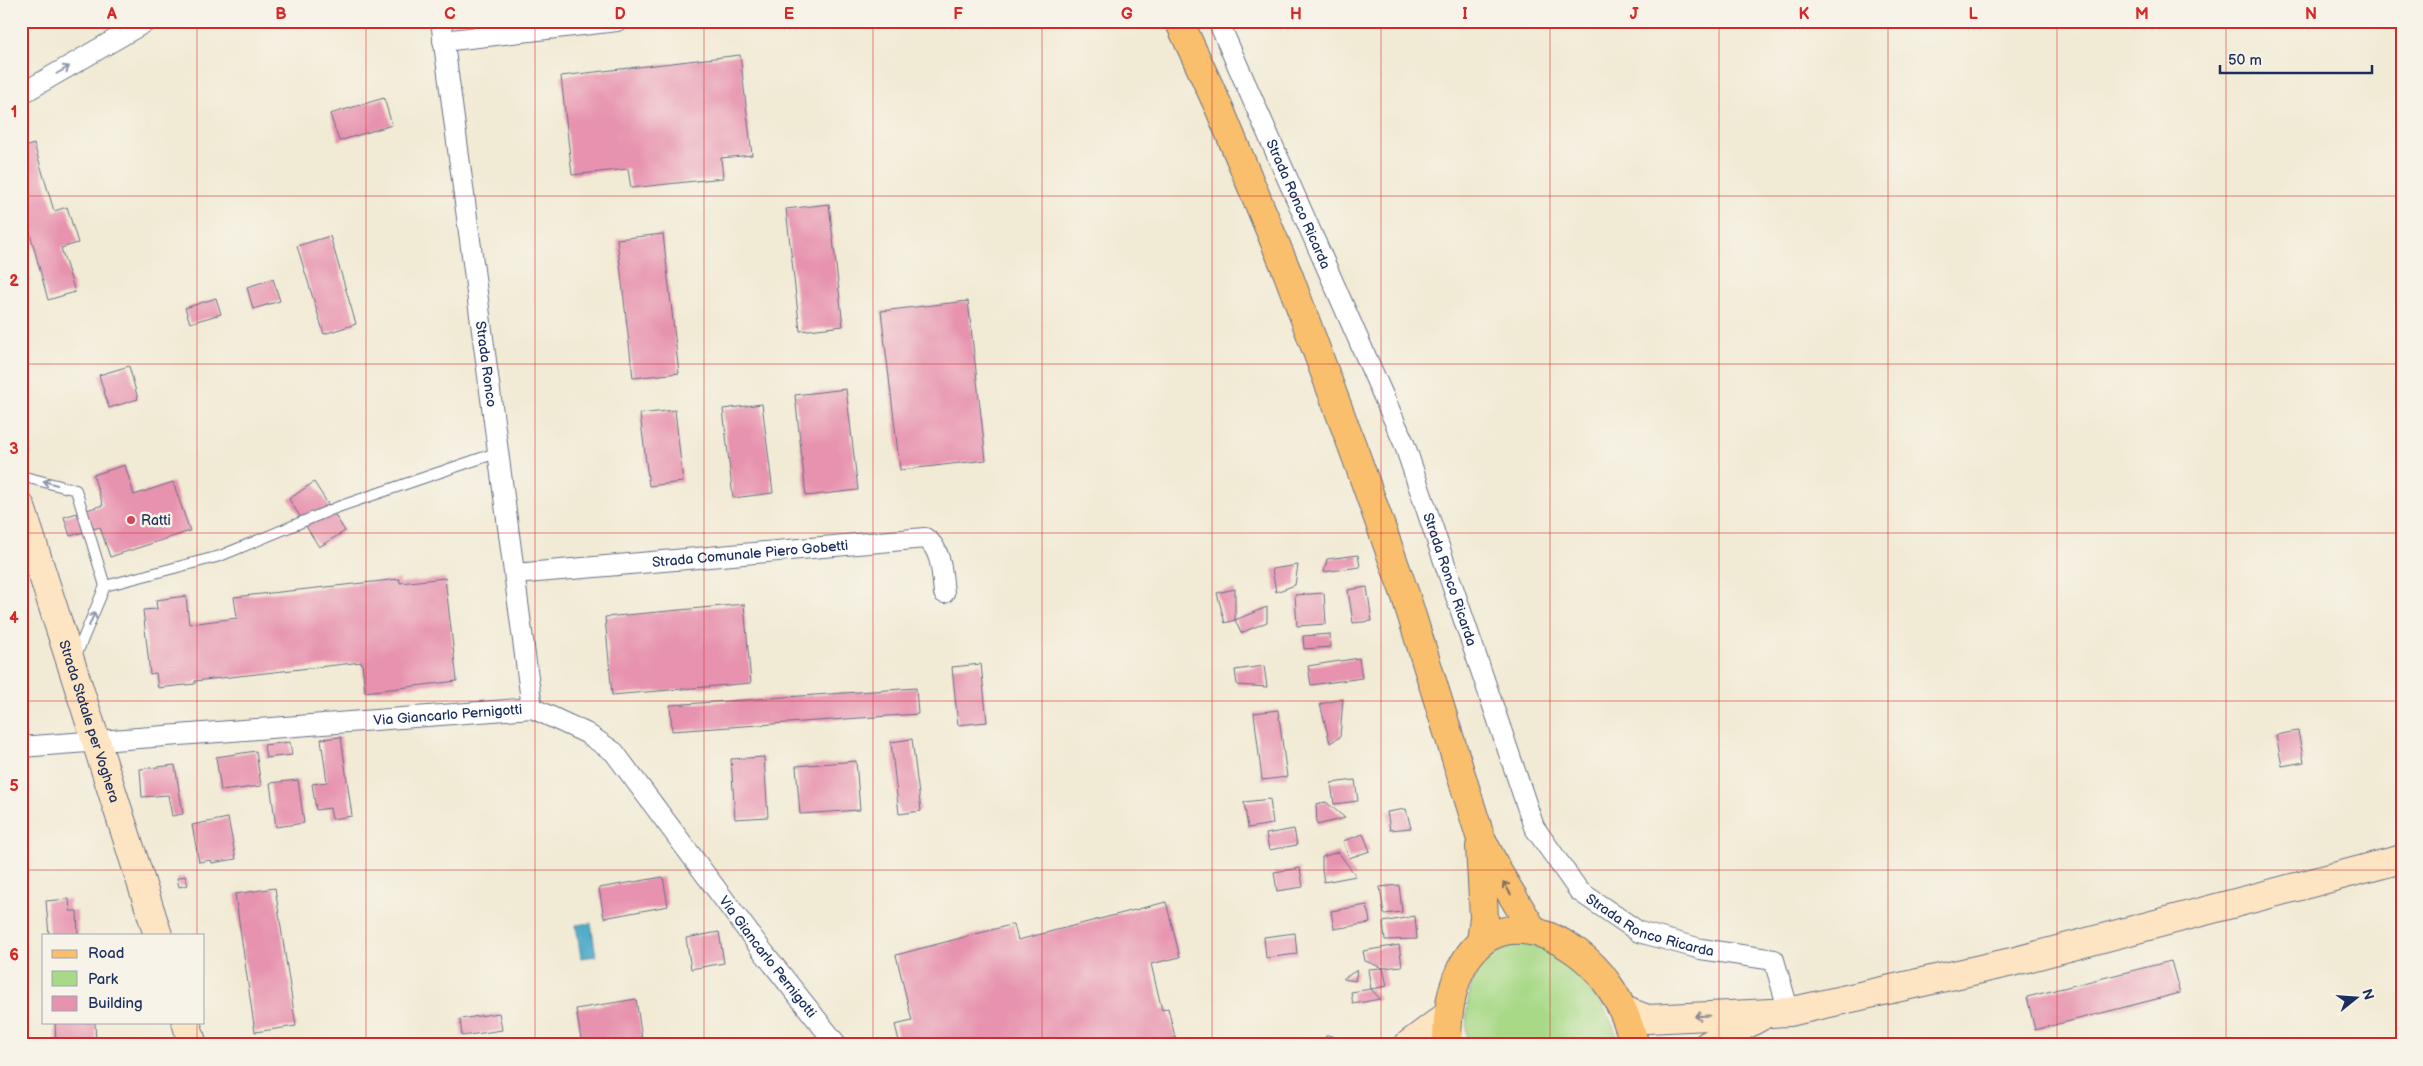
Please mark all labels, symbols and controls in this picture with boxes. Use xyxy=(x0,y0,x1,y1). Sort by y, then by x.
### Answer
text: A xyxy=(106,5,117,24)
text: B xyxy=(275,5,287,24)
text: C xyxy=(444,5,456,24)
text: D xyxy=(614,5,626,24)
text: E xyxy=(784,5,794,24)
text: F xyxy=(953,5,963,24)
text: G xyxy=(1121,5,1133,24)
text: H xyxy=(1290,5,1302,24)
text: I xyxy=(1462,5,1468,24)
text: J xyxy=(1630,5,1639,24)
text: K xyxy=(1799,5,1810,24)
text: L xyxy=(1968,5,1978,24)
text: M xyxy=(2135,5,2149,24)
text: N xyxy=(2305,5,2317,24)
scale bar xyxy=(2220,42,2373,74)
text: 50 m xyxy=(2228,51,2262,70)
one-way arrow xyxy=(56,64,70,74)
text: 1 xyxy=(11,103,17,122)
street label: Strada Ronco Ricarda xyxy=(1263,137,1335,271)
text: 2 xyxy=(9,272,19,291)
street label: Strada Ronco xyxy=(472,320,501,408)
text: 3 xyxy=(9,440,19,459)
one-way arrow xyxy=(42,477,58,487)
street label: Strada Ronco Ricarda xyxy=(1420,510,1481,648)
place label: Ratti xyxy=(141,512,171,529)
marker: Ratti xyxy=(125,514,137,526)
street label: Strada Comunale Piero Gobetti xyxy=(651,536,849,570)
text: 4 xyxy=(9,609,19,628)
one-way arrow xyxy=(88,611,97,626)
street label: Strada Statale per Voghera xyxy=(56,638,124,805)
street label: Via Giancarlo Pernigotti xyxy=(373,700,523,729)
text: 5 xyxy=(9,777,19,796)
one-way arrow xyxy=(1502,881,1512,895)
street label: Strada Ronco Ricarda xyxy=(1583,890,1715,959)
street label: Via Giancarlo Pernigotti xyxy=(716,892,820,1021)
legend xyxy=(42,934,205,1024)
text: Road xyxy=(88,944,124,963)
text: 6 xyxy=(9,946,19,965)
text: Park xyxy=(88,970,119,989)
north arrow xyxy=(2330,974,2380,1024)
text: N xyxy=(2358,987,2378,1002)
text: Building xyxy=(88,994,143,1013)
one-way arrow xyxy=(1694,1011,1710,1021)

